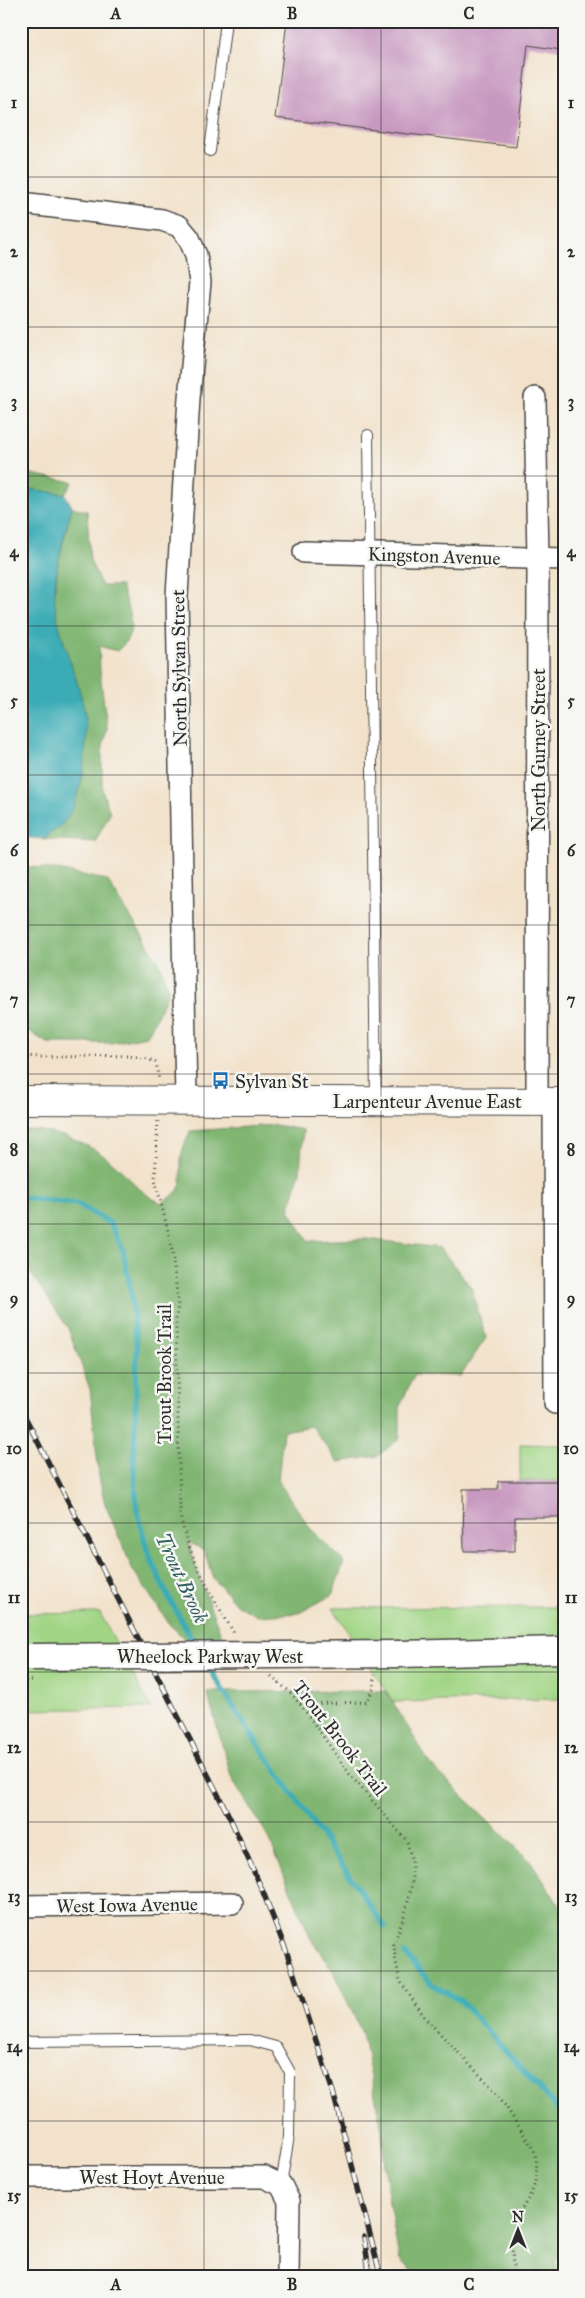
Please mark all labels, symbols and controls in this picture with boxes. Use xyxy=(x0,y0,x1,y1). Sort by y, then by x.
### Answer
text: A xyxy=(110,4,122,23)
text: B xyxy=(287,4,297,23)
text: C xyxy=(464,4,475,23)
text: 1 xyxy=(11,93,18,112)
text: 1 xyxy=(568,93,575,112)
text: 2 xyxy=(10,242,19,261)
text: 2 xyxy=(567,242,576,261)
text: 3 xyxy=(11,392,17,412)
text: 3 xyxy=(568,392,574,412)
text: 4 xyxy=(10,542,20,562)
street label: Kingston Avenue xyxy=(367,542,501,571)
text: 4 xyxy=(567,542,577,562)
street label: North Sylvan Street xyxy=(166,589,192,747)
street label: North Gurney Street xyxy=(527,668,550,832)
text: 5 xyxy=(10,691,18,710)
text: 5 xyxy=(567,691,575,710)
text: 6 xyxy=(10,841,19,860)
text: 6 xyxy=(567,841,576,860)
text: 7 xyxy=(10,990,19,1009)
text: 7 xyxy=(567,990,576,1009)
place label: Sylvan St xyxy=(235,1070,309,1093)
bus stop icon: Sylvan St xyxy=(211,1071,231,1091)
street label: Larpenteur Avenue East xyxy=(332,1090,522,1113)
text: 8 xyxy=(10,1140,18,1159)
text: 8 xyxy=(567,1140,575,1159)
text: 9 xyxy=(10,1289,18,1309)
text: 9 xyxy=(567,1289,575,1309)
street label: Trout Brook Trail xyxy=(153,1303,176,1444)
text: 10 xyxy=(6,1439,22,1458)
text: 10 xyxy=(563,1439,579,1458)
water label: Trout Brook xyxy=(151,1529,213,1627)
text: 11 xyxy=(8,1588,21,1607)
text: 11 xyxy=(565,1588,578,1607)
street label: Wheelock Parkway West xyxy=(117,1645,304,1668)
street label: Trout Brook Trail xyxy=(288,1676,393,1801)
text: 12 xyxy=(7,1738,22,1757)
text: 12 xyxy=(564,1738,579,1757)
text: 13 xyxy=(8,1887,20,1907)
text: 13 xyxy=(565,1887,577,1907)
street label: West Iowa Avenue xyxy=(56,1892,198,1918)
text: 14 xyxy=(6,2037,23,2057)
text: 14 xyxy=(563,2037,580,2057)
street label: West Hoyt Avenue xyxy=(79,2166,225,2189)
text: 15 xyxy=(7,2186,21,2205)
text: 15 xyxy=(564,2186,578,2205)
north arrow xyxy=(492,2206,542,2256)
text: N xyxy=(512,2209,524,2226)
text: A xyxy=(110,2275,122,2294)
text: B xyxy=(287,2275,297,2294)
text: C xyxy=(464,2275,475,2294)

